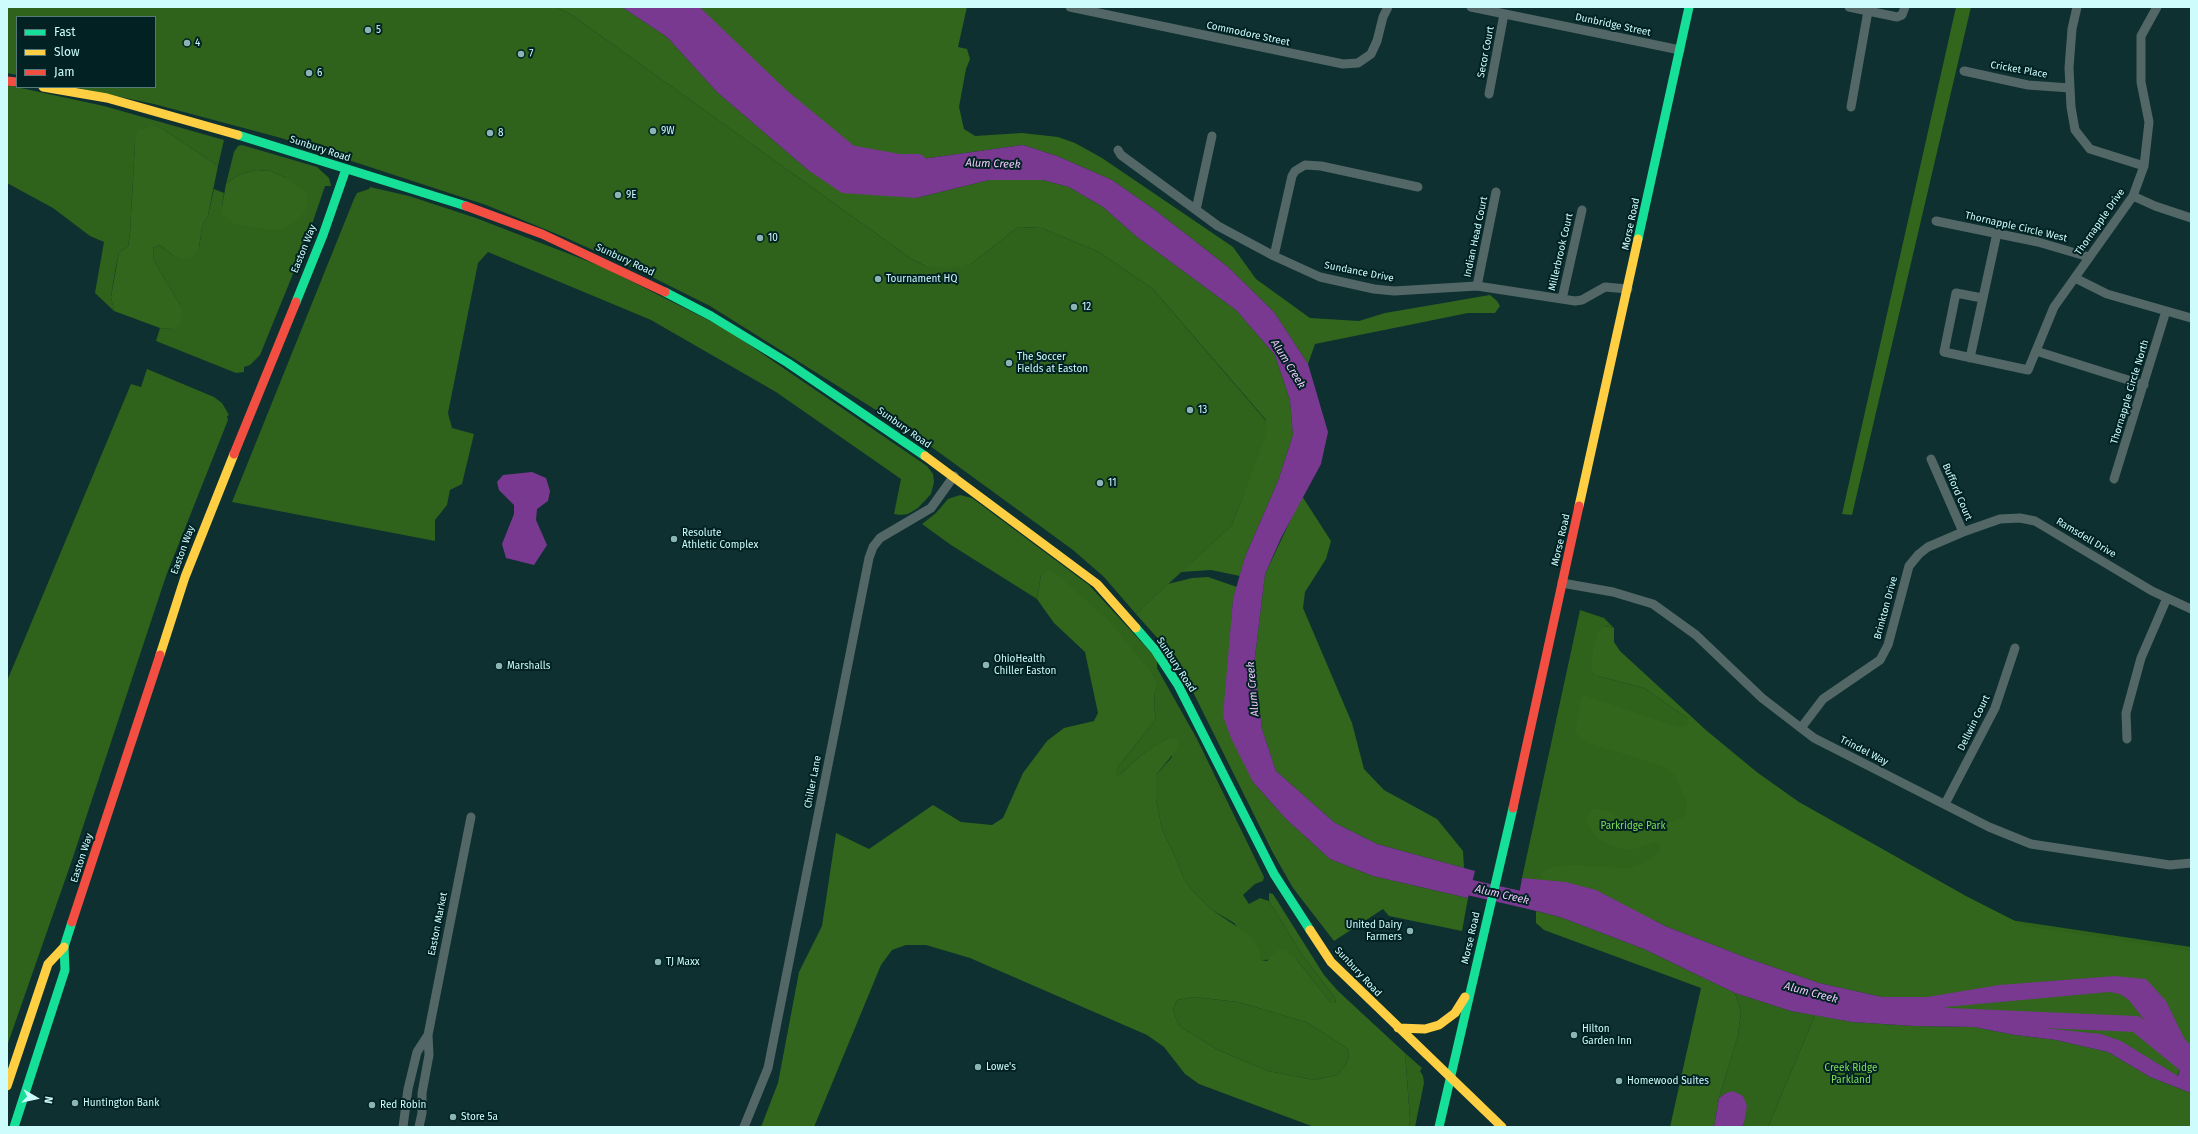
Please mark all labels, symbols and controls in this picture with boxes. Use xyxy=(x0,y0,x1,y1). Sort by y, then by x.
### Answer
street label: Dunbridge Street xyxy=(1574,11,1652,39)
legend xyxy=(16,16,156,88)
street label: Commodore Street xyxy=(1205,19,1291,49)
place label: 5 xyxy=(376,24,381,36)
text: Fast xyxy=(54,25,76,39)
marker: 5 xyxy=(363,25,373,35)
street label: Secor Court xyxy=(1475,25,1497,79)
place label: 4 xyxy=(195,37,200,49)
marker: 4 xyxy=(182,38,192,48)
text: Slow xyxy=(54,45,80,59)
place label: 7 xyxy=(529,48,533,60)
marker: 7 xyxy=(516,49,526,59)
street label: Cricket Place xyxy=(1990,59,2048,81)
text: Jam xyxy=(54,65,74,79)
place label: 6 xyxy=(317,67,322,79)
marker: 6 xyxy=(304,68,314,78)
place label: 9W xyxy=(661,125,675,137)
marker: 9W xyxy=(648,126,658,136)
place label: 8 xyxy=(498,127,504,139)
marker: 8 xyxy=(485,128,495,138)
street label: Sunbury Road xyxy=(288,134,352,164)
water label: Alum Creek xyxy=(965,156,1021,172)
street label: Thornapple Drive xyxy=(2073,186,2127,258)
place label: 9E xyxy=(626,189,637,201)
marker: 9E xyxy=(613,190,623,200)
street label: Indian Head Court xyxy=(1462,195,1490,279)
street label: Morse Road xyxy=(1620,197,1642,251)
street label: Thornapple Circle West xyxy=(1964,209,2068,245)
street label: Millerbrook Court xyxy=(1546,212,1576,292)
street label: Easton Way xyxy=(289,223,319,275)
place label: 10 xyxy=(768,232,778,244)
marker: 10 xyxy=(755,233,765,243)
street label: Sunbury Road xyxy=(594,241,656,279)
street label: Sundance Drive xyxy=(1323,259,1395,285)
place label: Tournament HQ xyxy=(886,273,957,285)
marker: Tournament HQ xyxy=(873,274,883,284)
place label: 12 xyxy=(1082,301,1091,313)
marker: 12 xyxy=(1069,302,1079,312)
water label: Alum Creek xyxy=(1268,337,1308,391)
street label: Thornapple Circle North xyxy=(2108,338,2152,446)
place label: The Soccer Fields at Easton xyxy=(1017,351,1088,374)
marker: The Soccer Fields at Easton xyxy=(1004,358,1014,368)
place label: 13 xyxy=(1198,404,1207,416)
street label: Sunbury Road xyxy=(875,405,933,451)
marker: 13 xyxy=(1185,405,1195,415)
street label: Bufford Court xyxy=(1940,462,1974,522)
place label: 11 xyxy=(1108,477,1117,489)
marker: 11 xyxy=(1095,478,1105,488)
street label: Morse Road xyxy=(1549,513,1573,567)
street label: Ramsdell Drive xyxy=(2054,515,2118,561)
street label: Easton Way xyxy=(169,524,197,576)
place label: Resolute Athletic Complex xyxy=(682,527,758,550)
marker: Resolute Athletic Complex xyxy=(669,534,679,544)
street label: Brinkton Drive xyxy=(1872,575,1900,641)
street label: Sunbury Road xyxy=(1154,635,1198,695)
place label: OhioHealth Chiller Easton xyxy=(994,653,1056,676)
place label: Marshalls xyxy=(507,660,550,672)
marker: OhioHealth Chiller Easton xyxy=(981,660,991,670)
marker: Marshalls xyxy=(494,661,504,671)
water label: Alum Creek xyxy=(1244,661,1262,717)
street label: Dellwin Court xyxy=(1955,693,1993,753)
street label: Trindel Way xyxy=(1838,734,1890,768)
street label: Chiller Lane xyxy=(802,755,824,809)
park label: Parkridge Park xyxy=(1600,820,1666,832)
street label: Easton Way xyxy=(68,832,96,884)
water label: Alum Creek xyxy=(1474,882,1530,908)
street label: Easton Market xyxy=(426,891,450,957)
street label: Morse Road xyxy=(1459,911,1483,965)
place label: United Dairy Farmers xyxy=(1346,919,1402,942)
marker: United Dairy Farmers xyxy=(1405,926,1415,936)
street label: Sunbury Road xyxy=(1332,945,1384,999)
place label: TJ Maxx xyxy=(666,956,700,968)
marker: TJ Maxx xyxy=(653,957,663,967)
water label: Alum Creek xyxy=(1783,980,1839,1006)
place label: Hilton Garden Inn xyxy=(1582,1023,1632,1046)
marker: Hilton Garden Inn xyxy=(1569,1030,1579,1040)
place label: Lowe's xyxy=(986,1061,1016,1073)
marker: Lowe's xyxy=(973,1062,983,1072)
park label: Creek Ridge Parkland xyxy=(1824,1062,1878,1086)
place label: Homewood Suites xyxy=(1627,1075,1709,1087)
marker: Homewood Suites xyxy=(1614,1076,1624,1086)
north arrow xyxy=(16,1078,56,1118)
text: N xyxy=(41,1095,55,1105)
place label: Huntington Bank xyxy=(83,1097,159,1109)
marker: Huntington Bank xyxy=(70,1098,80,1108)
place label: Red Robin xyxy=(380,1099,426,1111)
marker: Red Robin xyxy=(367,1100,377,1110)
place label: Store 5a xyxy=(461,1111,498,1123)
marker: Store 5a xyxy=(448,1112,458,1122)

